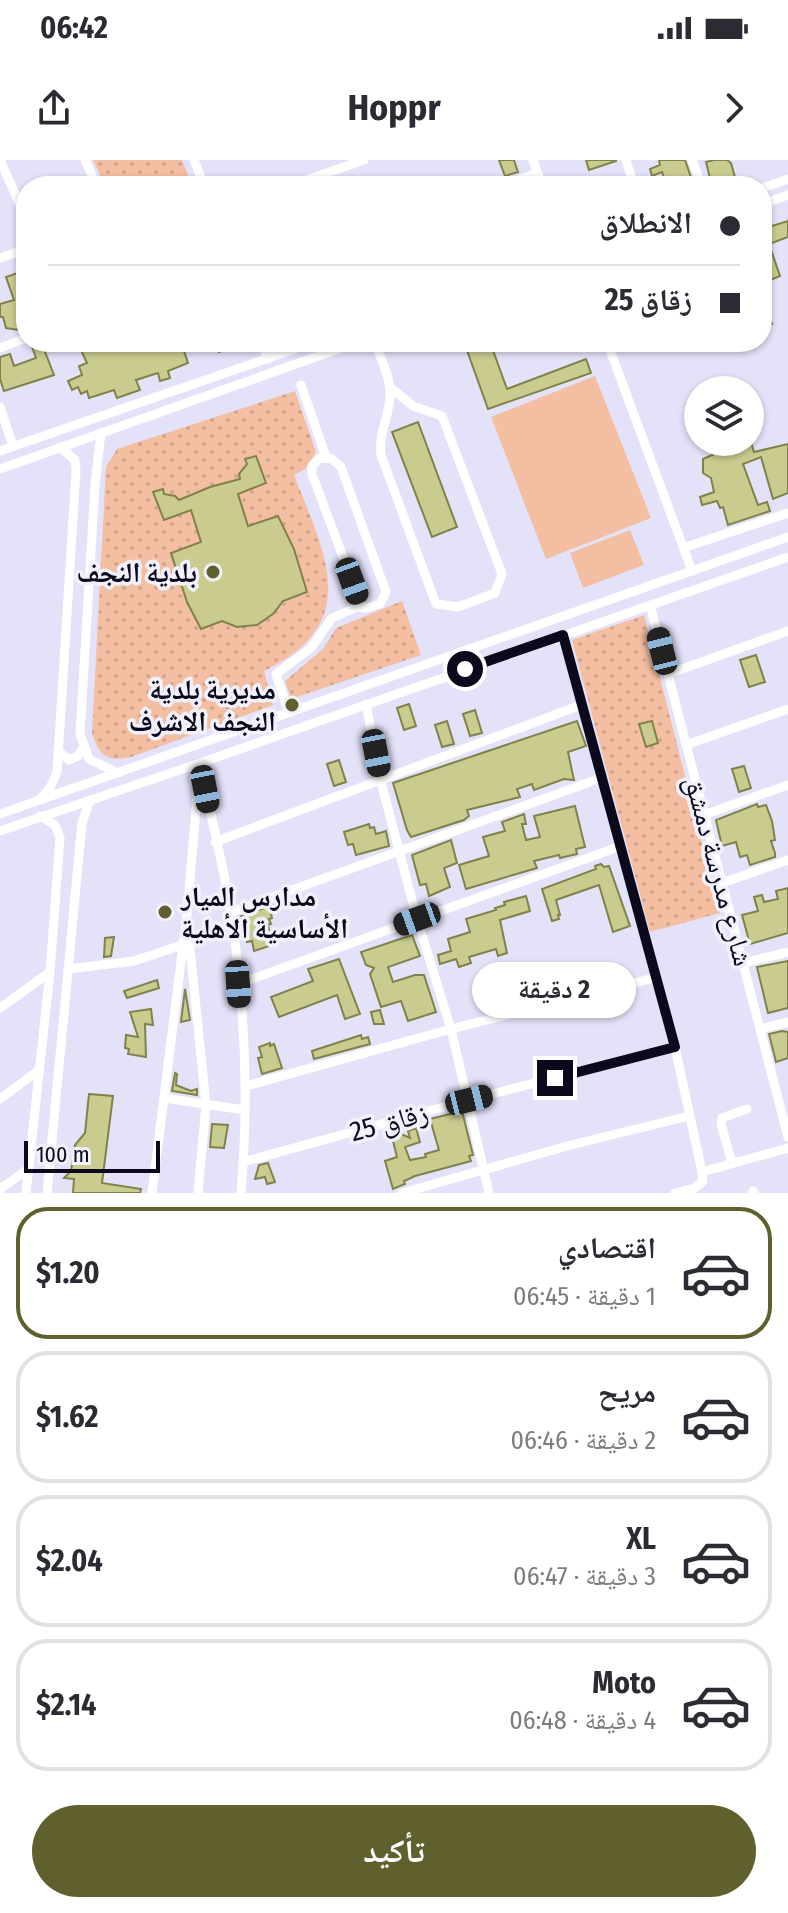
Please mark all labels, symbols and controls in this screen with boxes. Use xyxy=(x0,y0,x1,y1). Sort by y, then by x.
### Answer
text: 06:42 xyxy=(40,10,108,46)
icon: share xyxy=(32,86,76,130)
text: Hoppr xyxy=(347,86,441,130)
icon: forward xyxy=(712,86,756,130)
text: الانطلاق xyxy=(599,205,692,241)
text: زقاق 25 xyxy=(605,282,692,318)
map controls xyxy=(684,376,764,456)
button: layers xyxy=(684,376,764,456)
car xyxy=(333,554,371,608)
place label: بلدية النجف xyxy=(76,556,197,589)
marker: بلدية النجف xyxy=(204,563,222,581)
car xyxy=(645,625,679,677)
route start xyxy=(447,651,483,687)
place label: مديرية بلدية النجف الاشرف xyxy=(129,673,276,738)
marker: مديرية بلدية النجف الاشرف xyxy=(283,696,301,714)
car xyxy=(360,727,392,779)
car xyxy=(189,763,221,815)
street label: شارع مدرسة دمشق xyxy=(677,772,760,970)
place label: مدارس الميار الأساسية الأهلية xyxy=(180,880,348,945)
car xyxy=(390,900,444,938)
marker: مدارس الميار الأساسية الأهلية xyxy=(156,903,174,921)
car xyxy=(224,959,252,1009)
callout: 2 دقيقة xyxy=(473,962,637,1018)
text: 2 دقيقة xyxy=(518,974,590,1005)
route end xyxy=(537,1060,573,1096)
car xyxy=(443,1083,495,1117)
street label: زقاق 25 xyxy=(346,1096,432,1149)
scale bar xyxy=(24,1137,160,1173)
text: 100 m xyxy=(36,1141,90,1168)
text: اقتصادي xyxy=(558,1230,656,1266)
icon: car xyxy=(680,1237,752,1309)
text: $1.20 xyxy=(36,1255,100,1291)
text: 1 دقيقة · 06:45 xyxy=(513,1281,656,1312)
text: مريح xyxy=(598,1374,656,1410)
icon: car xyxy=(680,1381,752,1453)
text: $1.62 xyxy=(36,1399,98,1435)
text: 2 دقيقة · 06:46 xyxy=(511,1425,656,1456)
text: XL xyxy=(626,1521,656,1557)
icon: car xyxy=(680,1525,752,1597)
text: $2.04 xyxy=(36,1543,103,1579)
text: 3 دقيقة · 06:47 xyxy=(513,1561,656,1592)
text: Moto xyxy=(592,1665,656,1701)
icon: car xyxy=(680,1669,752,1741)
text: $2.14 xyxy=(36,1687,97,1723)
text: 4 دقيقة · 06:48 xyxy=(509,1705,656,1736)
button: تأكيد xyxy=(32,1805,756,1897)

